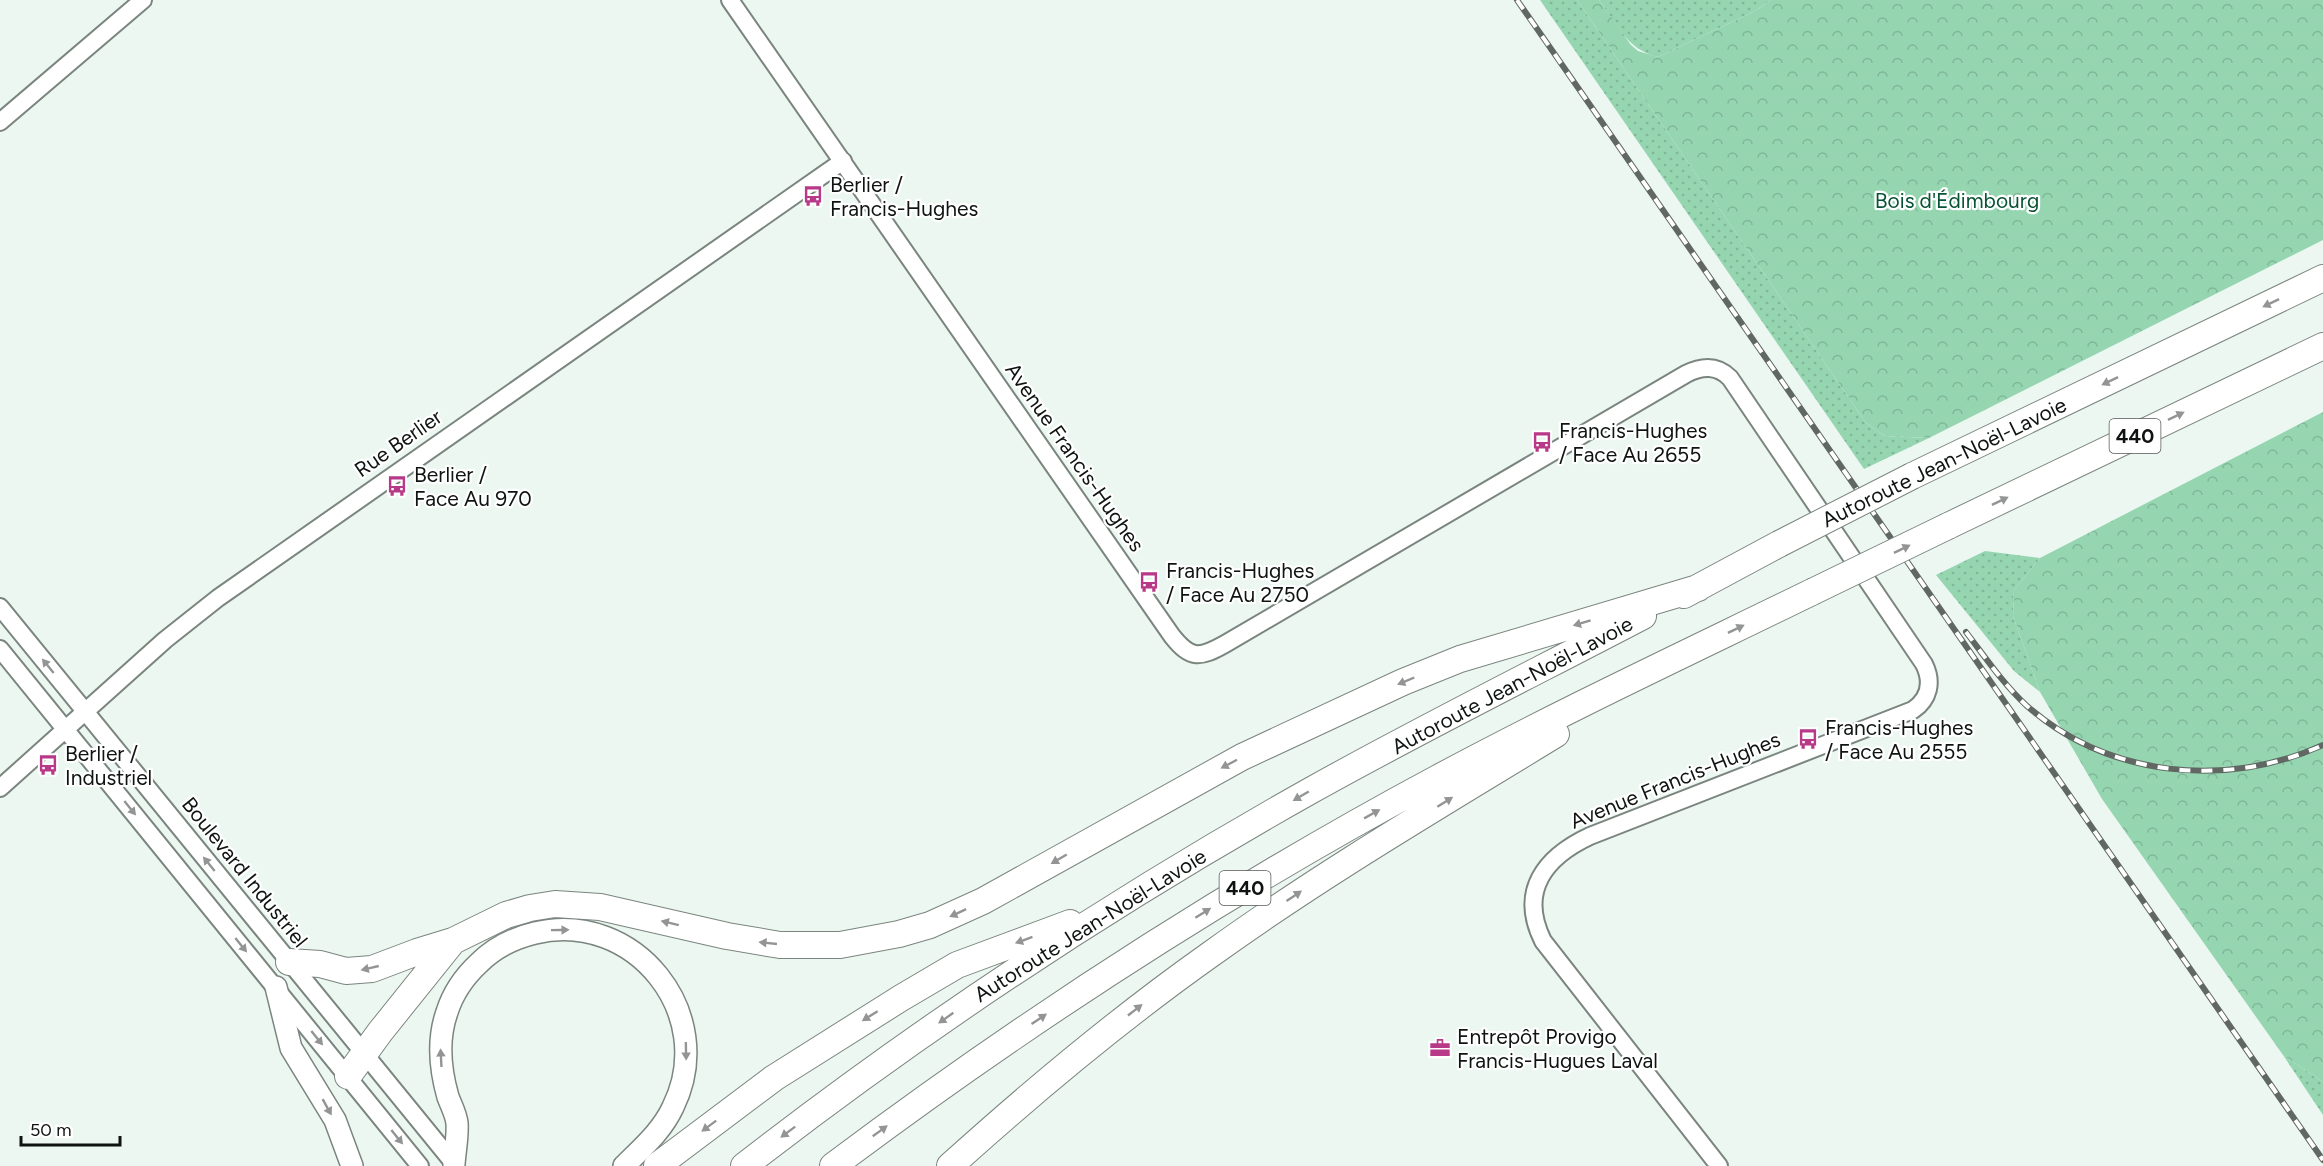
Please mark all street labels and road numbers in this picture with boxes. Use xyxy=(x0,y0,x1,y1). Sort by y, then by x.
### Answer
street label: Avenue Francis-Hughes xyxy=(1000,358,1150,556)
street label: Autoroute Jean-Noël-Lavoie xyxy=(1818,392,2070,532)
street label: Rue Berlier xyxy=(349,404,447,482)
road number: 440 xyxy=(2110,419,2160,453)
street label: Autoroute Jean-Noël-Lavoie xyxy=(1387,611,1637,759)
street label: Avenue Francis-Hughes xyxy=(1566,726,1784,834)
street label: Boulevard Industriel xyxy=(177,792,313,952)
street label: Autoroute Jean-Noël-Lavoie xyxy=(969,843,1211,1007)
road number: 440 xyxy=(1220,871,1270,905)

